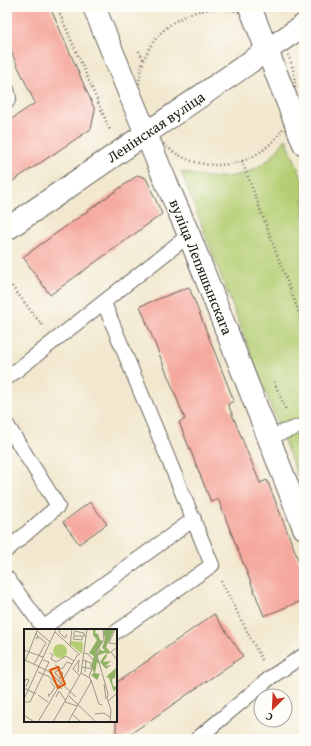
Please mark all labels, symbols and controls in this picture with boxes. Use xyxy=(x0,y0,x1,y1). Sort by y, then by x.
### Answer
street label: Ленінская вуліца xyxy=(103,86,209,167)
street label: вуліца Лепяшынскага xyxy=(165,196,239,339)
inset map xyxy=(24,629,117,722)
north arrow xyxy=(253,688,293,728)
text: С xyxy=(263,709,275,726)

